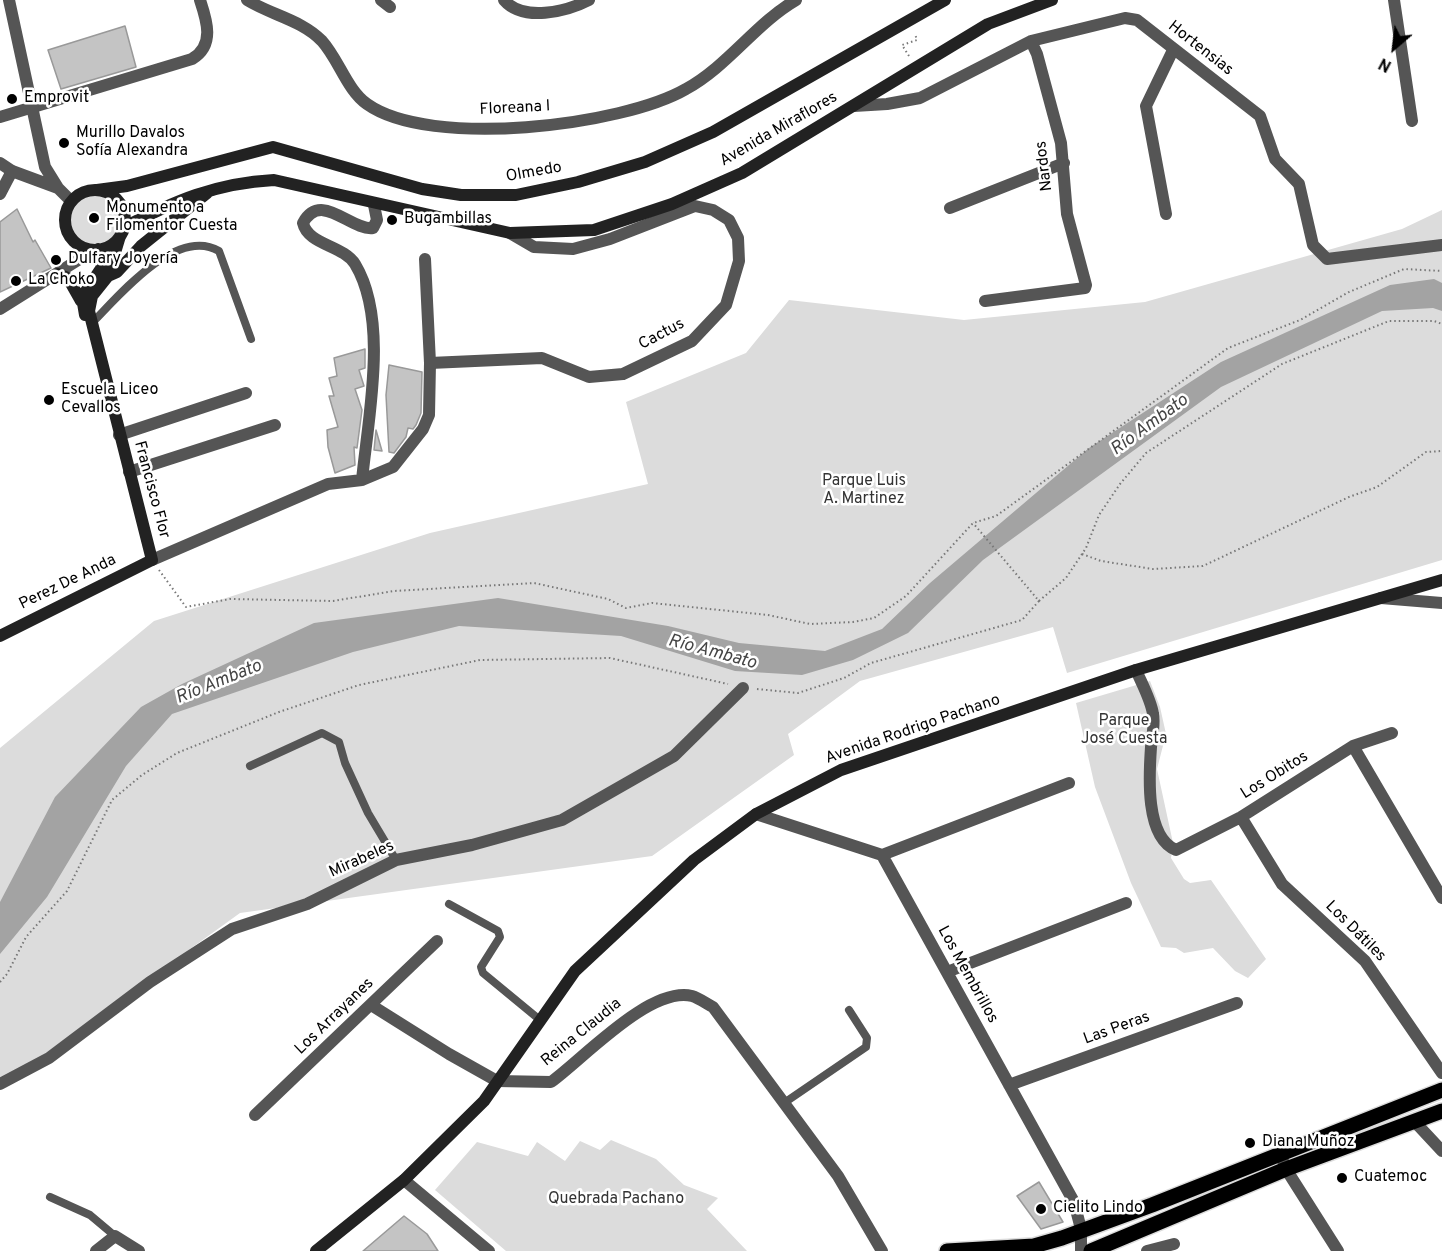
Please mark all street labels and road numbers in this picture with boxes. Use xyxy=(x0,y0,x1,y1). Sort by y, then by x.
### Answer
street label: Hortensias xyxy=(1163,18,1237,80)
street label: Avenida Miraflores xyxy=(717,89,841,171)
street label: Floreana I xyxy=(479,98,551,120)
street label: Nardos xyxy=(1032,140,1058,192)
street label: Olmedo xyxy=(505,159,563,187)
street label: Cactus xyxy=(636,315,688,355)
street label: Francisco Flor xyxy=(129,439,173,541)
street label: Perez De Anda xyxy=(16,551,120,615)
street label: Avenida Rodrigo Pachano xyxy=(823,691,1003,769)
street label: Los Obitos xyxy=(1238,748,1312,804)
street label: Mirabeles xyxy=(326,837,398,883)
street label: Los Dátiles xyxy=(1321,898,1389,966)
street label: Los Membrillos xyxy=(932,923,1002,1027)
street label: Los Arrayanes xyxy=(292,975,378,1059)
street label: Reina Claudia xyxy=(538,995,626,1071)
street label: Las Peras xyxy=(1081,1008,1153,1050)

